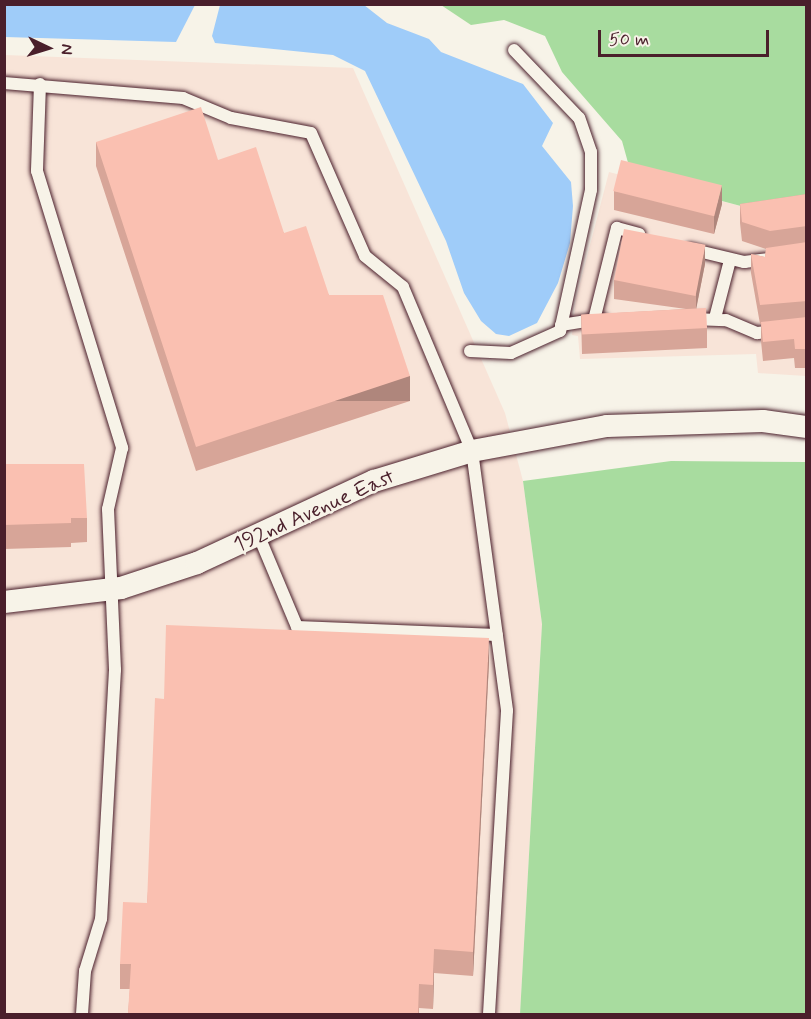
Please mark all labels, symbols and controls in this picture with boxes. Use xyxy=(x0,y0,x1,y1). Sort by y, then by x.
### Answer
north arrow xyxy=(18,18,78,78)
scale bar xyxy=(601,18,772,56)
text: 50 m xyxy=(609,28,649,52)
text: N xyxy=(56,43,77,55)
street label: 192nd Avenue East xyxy=(231,465,397,557)

